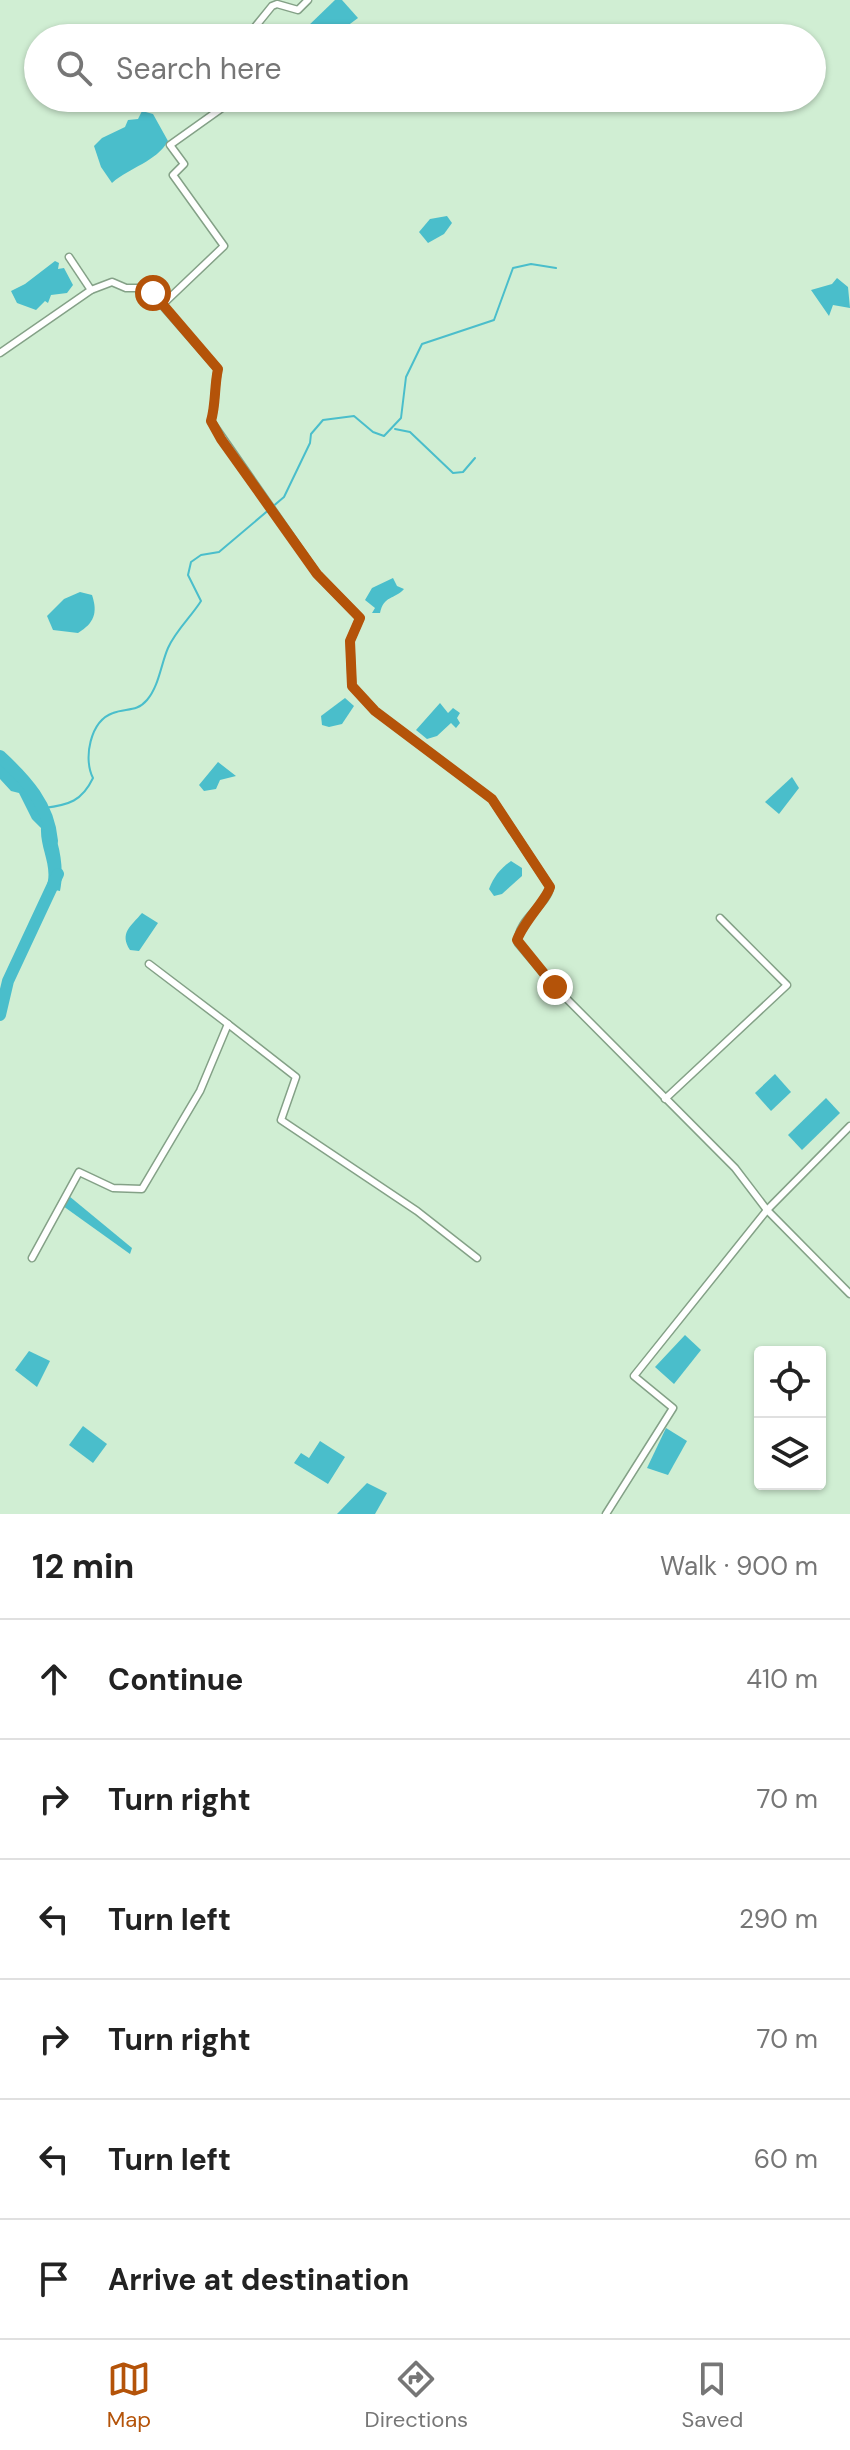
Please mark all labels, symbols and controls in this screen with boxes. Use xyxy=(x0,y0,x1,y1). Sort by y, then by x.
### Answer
search box xyxy=(24,24,826,112)
icon: search xyxy=(52,46,96,90)
text: Search here xyxy=(116,49,282,88)
route start xyxy=(135,275,171,311)
route end xyxy=(537,969,573,1005)
map controls xyxy=(754,1346,826,1490)
button: locate xyxy=(754,1346,826,1418)
button: layers xyxy=(754,1418,826,1490)
text: 12 min xyxy=(32,1544,134,1589)
text: Walk · 900 m xyxy=(660,1549,818,1583)
icon: ahead xyxy=(32,1657,76,1701)
text: Continue xyxy=(108,1660,243,1699)
text: 410 m xyxy=(746,1662,818,1696)
icon: right xyxy=(32,1777,76,1821)
text: Turn right xyxy=(108,1780,251,1819)
text: 70 m xyxy=(757,1782,818,1816)
icon: left xyxy=(32,1897,76,1941)
text: Turn left xyxy=(108,1900,231,1939)
text: 290 m xyxy=(739,1902,818,1936)
icon: right xyxy=(32,2017,76,2061)
text: Turn right xyxy=(108,2020,251,2059)
text: 70 m xyxy=(757,2022,818,2056)
icon: left xyxy=(32,2137,76,2181)
text: Turn left xyxy=(108,2140,231,2179)
text: 60 m xyxy=(754,2142,818,2176)
icon: arrive xyxy=(32,2257,76,2301)
text: Arrive at destination xyxy=(108,2260,409,2299)
tab: Map xyxy=(107,2357,151,2434)
tab: Directions xyxy=(365,2357,468,2434)
tab: Saved xyxy=(682,2357,743,2434)

